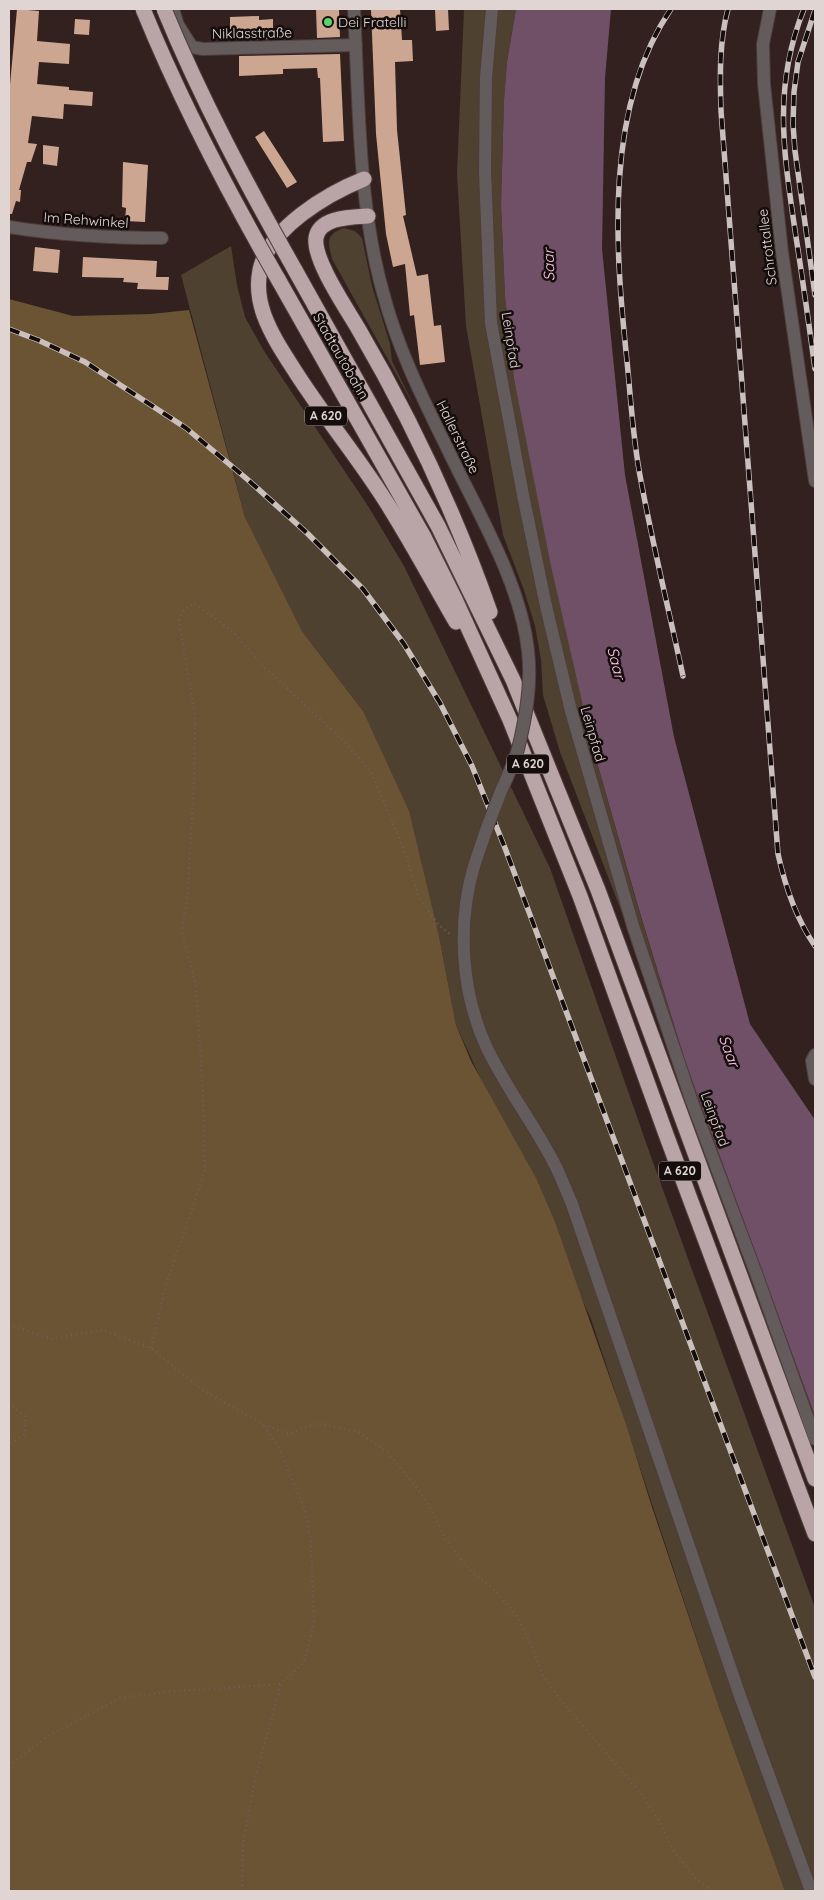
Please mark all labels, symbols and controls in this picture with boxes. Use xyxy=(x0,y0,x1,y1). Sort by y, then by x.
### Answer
place label: Dei Fratelli xyxy=(338,13,406,31)
marker: Dei Fratelli xyxy=(322,16,334,28)
street label: Niklasstraße xyxy=(212,23,292,43)
street label: Im Rehwinkel xyxy=(43,208,129,232)
street label: Schrottallee xyxy=(753,208,781,286)
water label: Saar xyxy=(538,246,559,282)
street label: Stadtautobahn xyxy=(309,310,373,402)
street label: Leinpfad xyxy=(498,310,524,370)
street label: Hallerstraße xyxy=(432,397,484,477)
road number: A 620 xyxy=(305,406,347,426)
water label: Saar xyxy=(603,645,630,683)
street label: Leinpfad xyxy=(576,704,610,764)
road number: A 620 xyxy=(507,754,549,774)
water label: Saar xyxy=(715,1032,745,1071)
street label: Leinpfad xyxy=(697,1089,733,1149)
road number: A 620 xyxy=(659,1162,701,1180)

